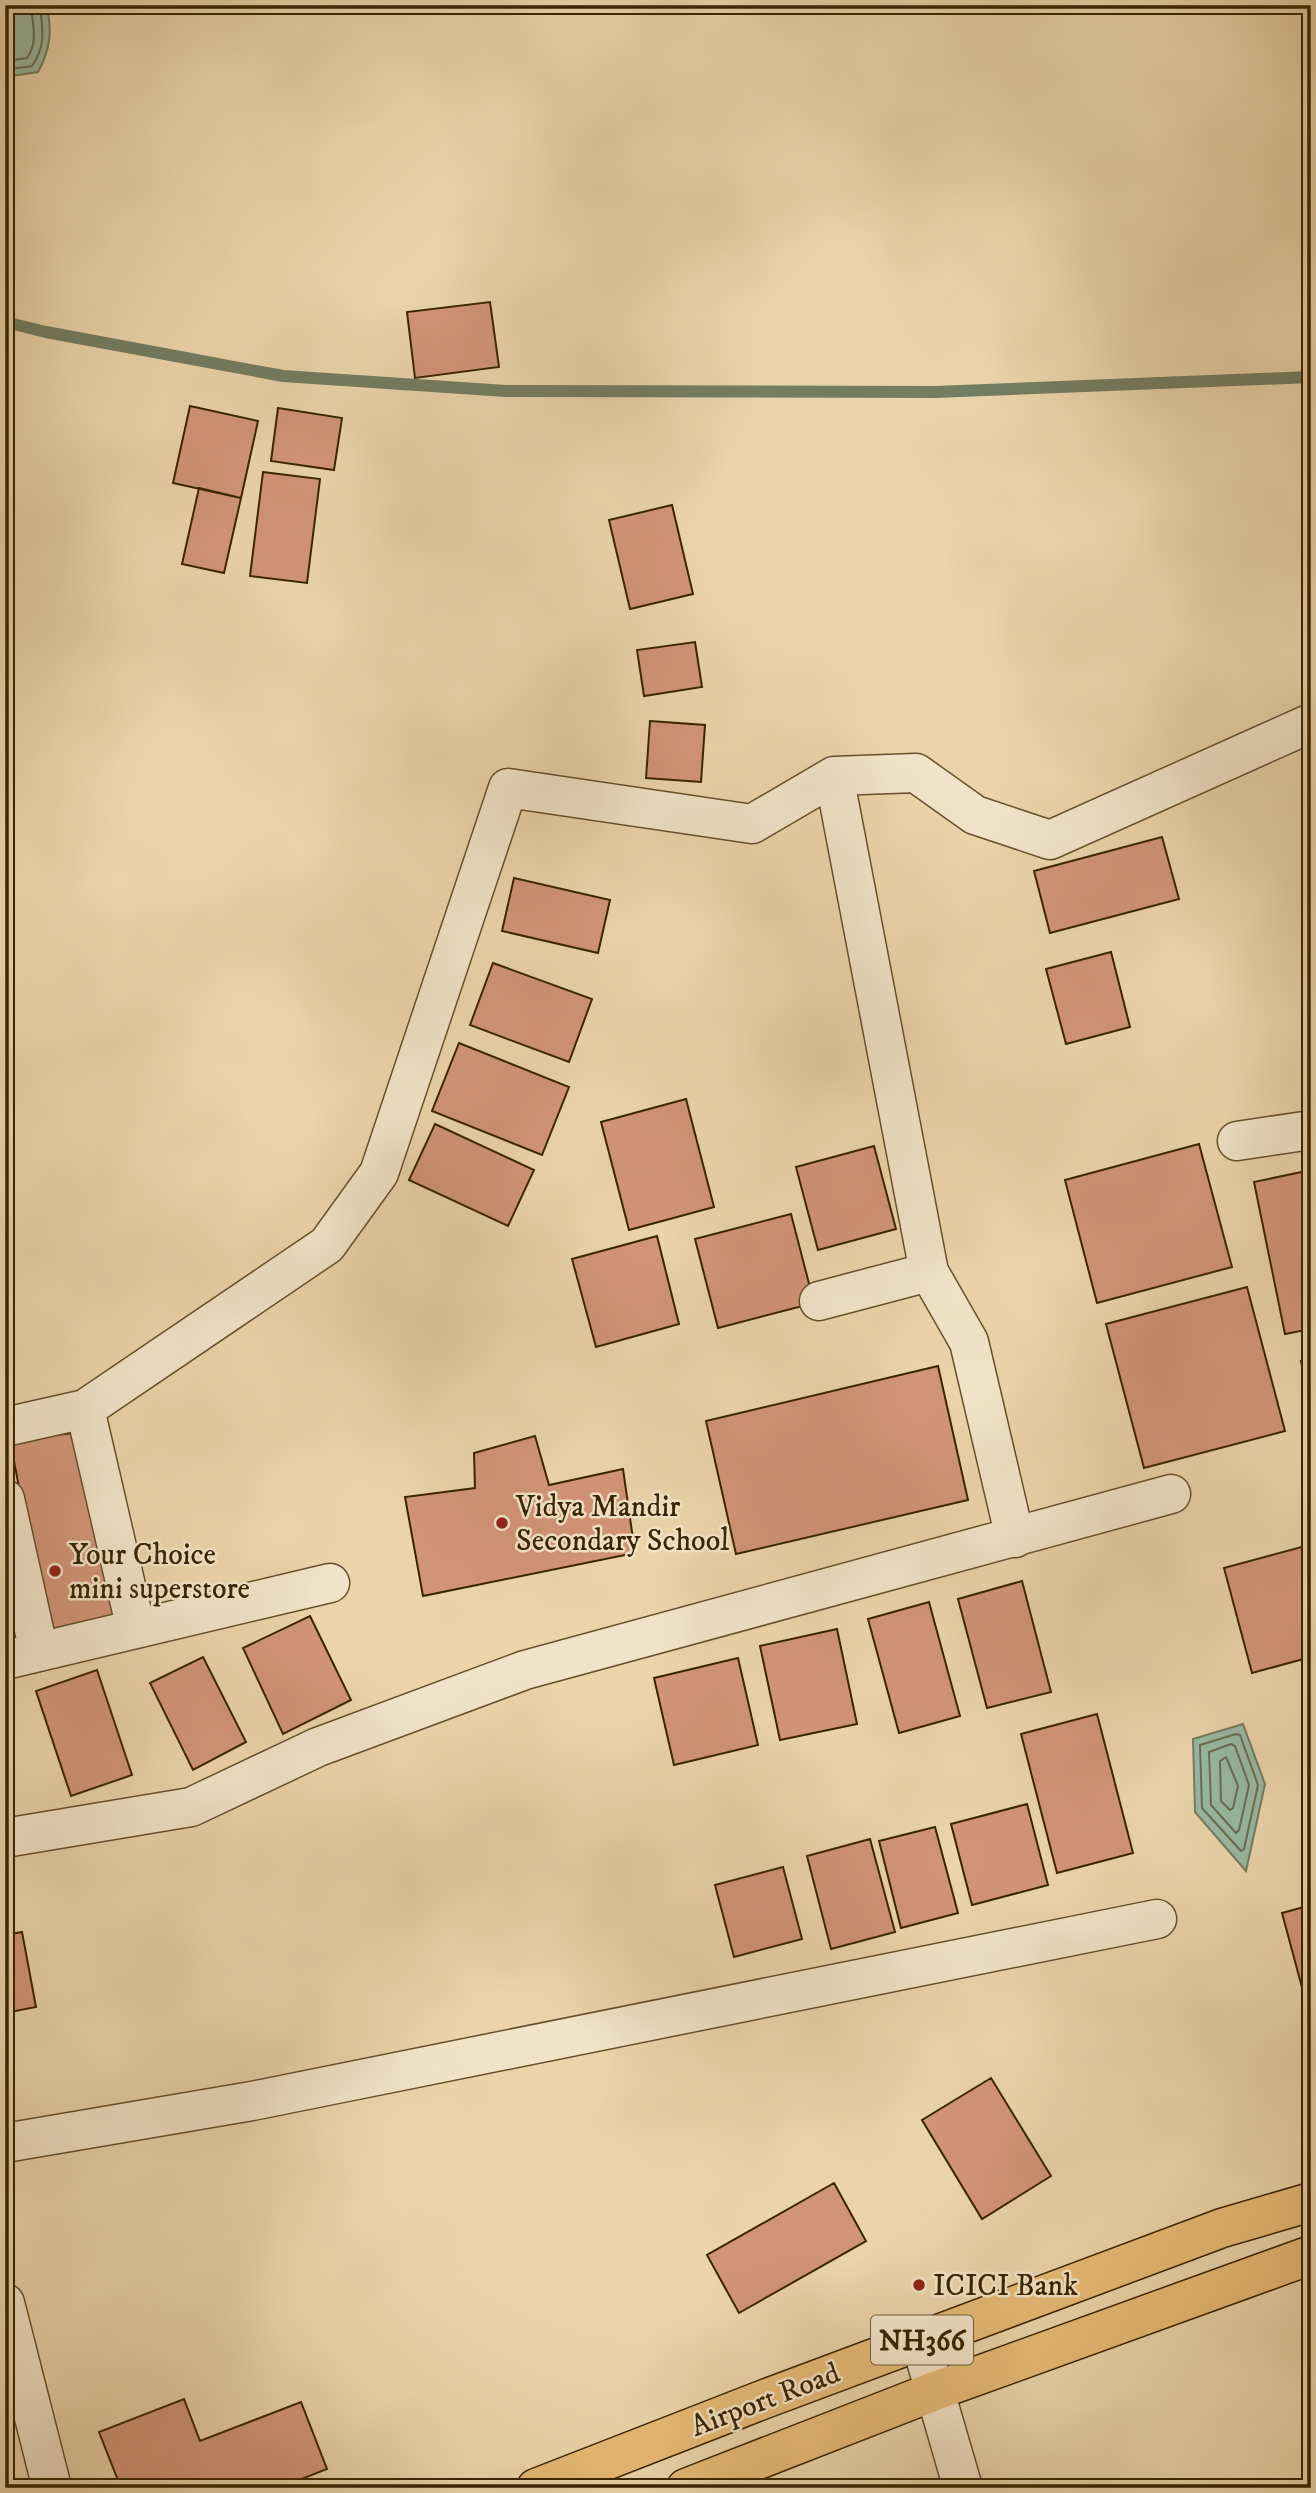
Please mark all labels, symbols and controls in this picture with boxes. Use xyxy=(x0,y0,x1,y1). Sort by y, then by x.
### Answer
place label: Vidya Mandir Secondary School xyxy=(515,1489,729,1560)
marker: Vidya Mandir Secondary School xyxy=(494,1515,510,1531)
place label: Your Choice mini superstore xyxy=(69,1537,250,1608)
marker: Your Choice mini superstore xyxy=(47,1563,63,1579)
place label: ICICI Bank xyxy=(933,2268,1078,2305)
marker: ICICI Bank xyxy=(911,2277,927,2293)
road number: NH366 xyxy=(871,2316,973,2364)
street label: Airport Road xyxy=(686,2355,845,2446)

